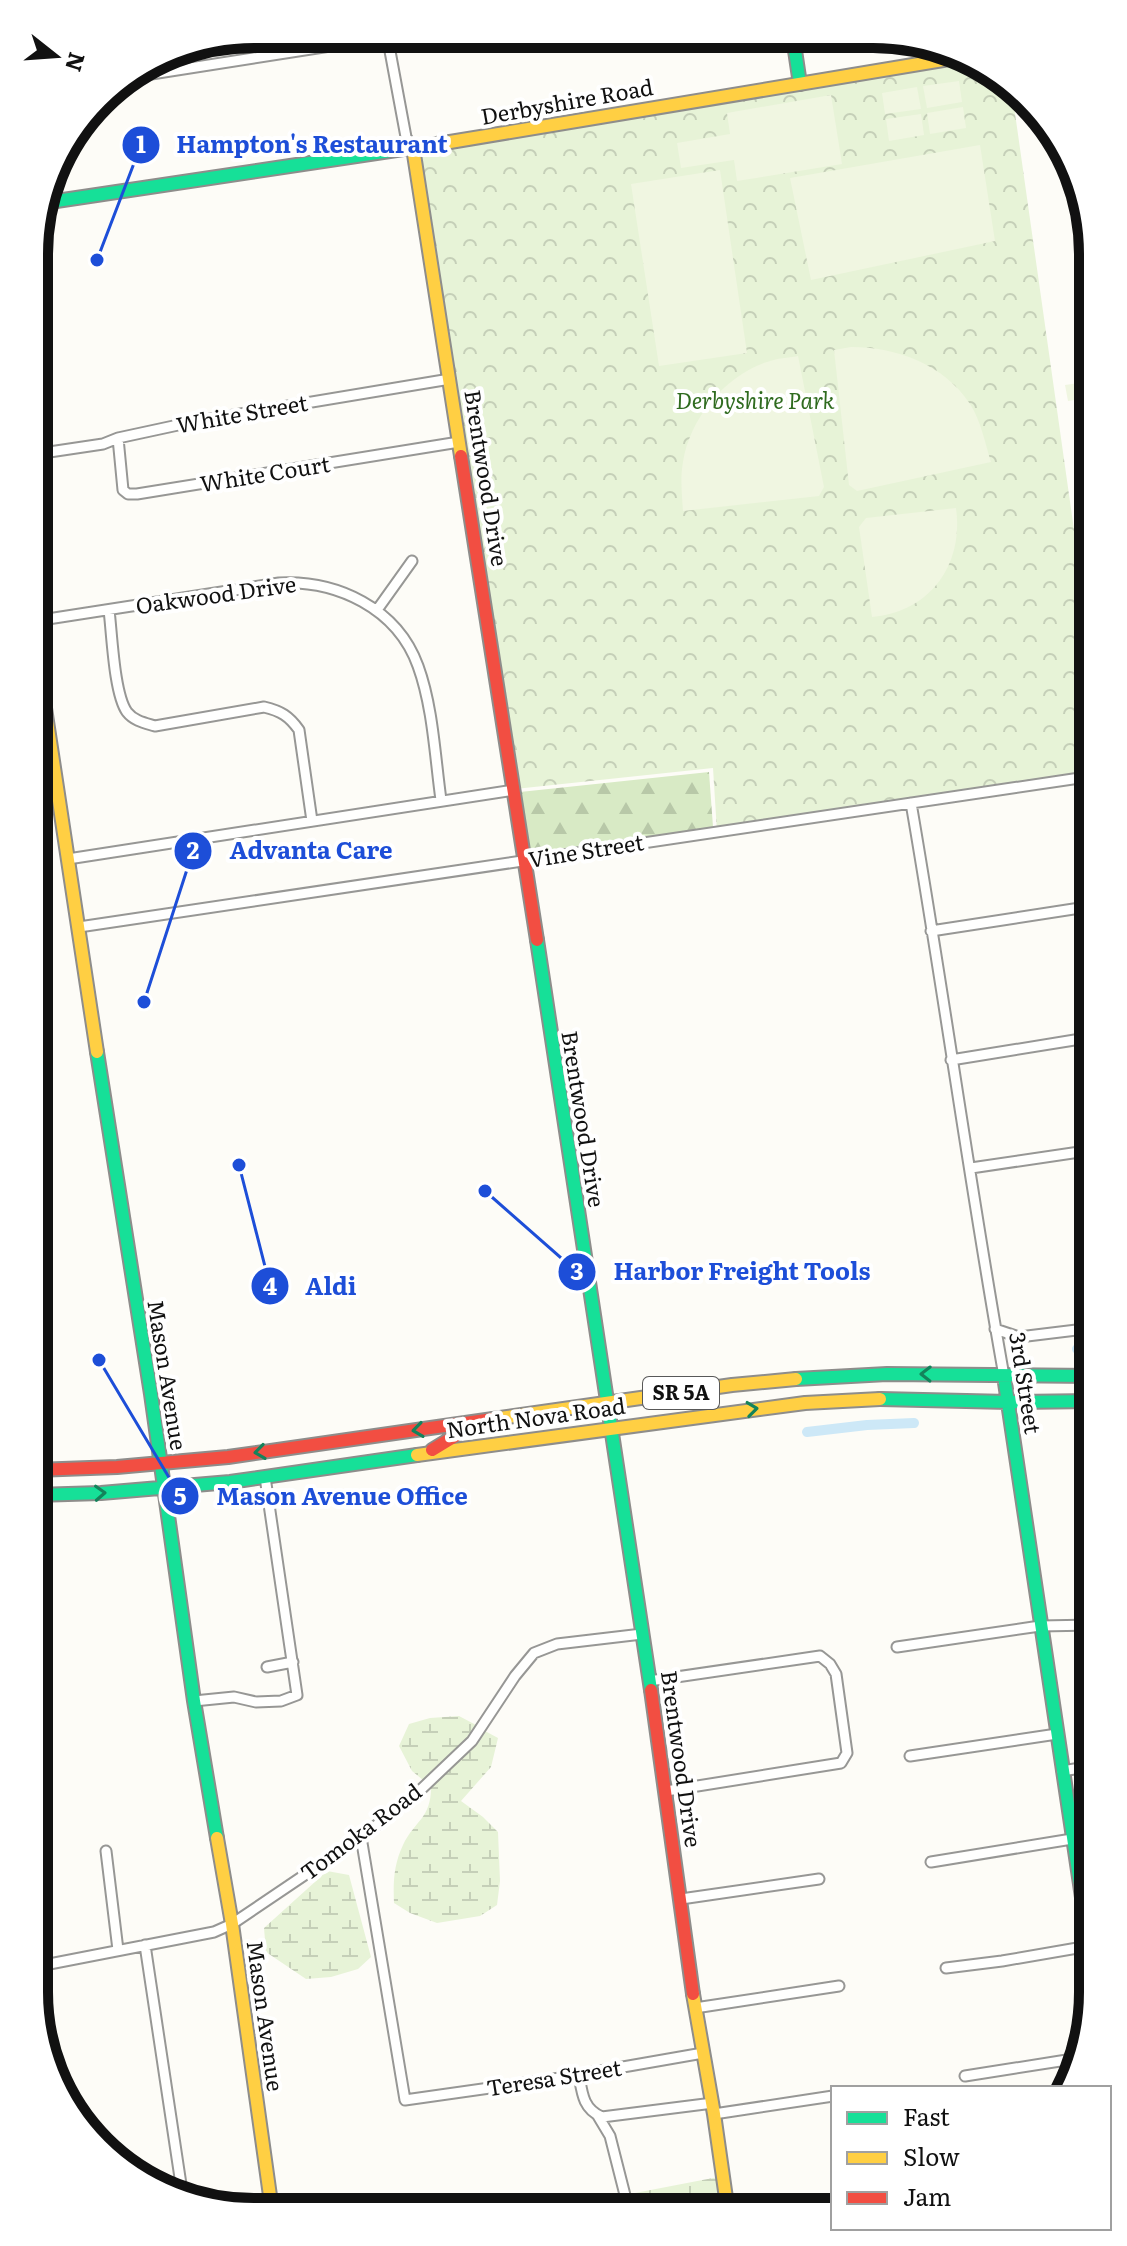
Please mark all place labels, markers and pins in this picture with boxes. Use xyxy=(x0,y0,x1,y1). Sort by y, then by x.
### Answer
callout: Hampton's Restaurant xyxy=(121,121,464,169)
callout: Advanta Care xyxy=(173,827,408,875)
callout: Harbor Freight Tools xyxy=(557,1248,887,1296)
callout: Aldi xyxy=(250,1262,373,1310)
callout: Mason Avenue Office xyxy=(160,1472,484,1520)

